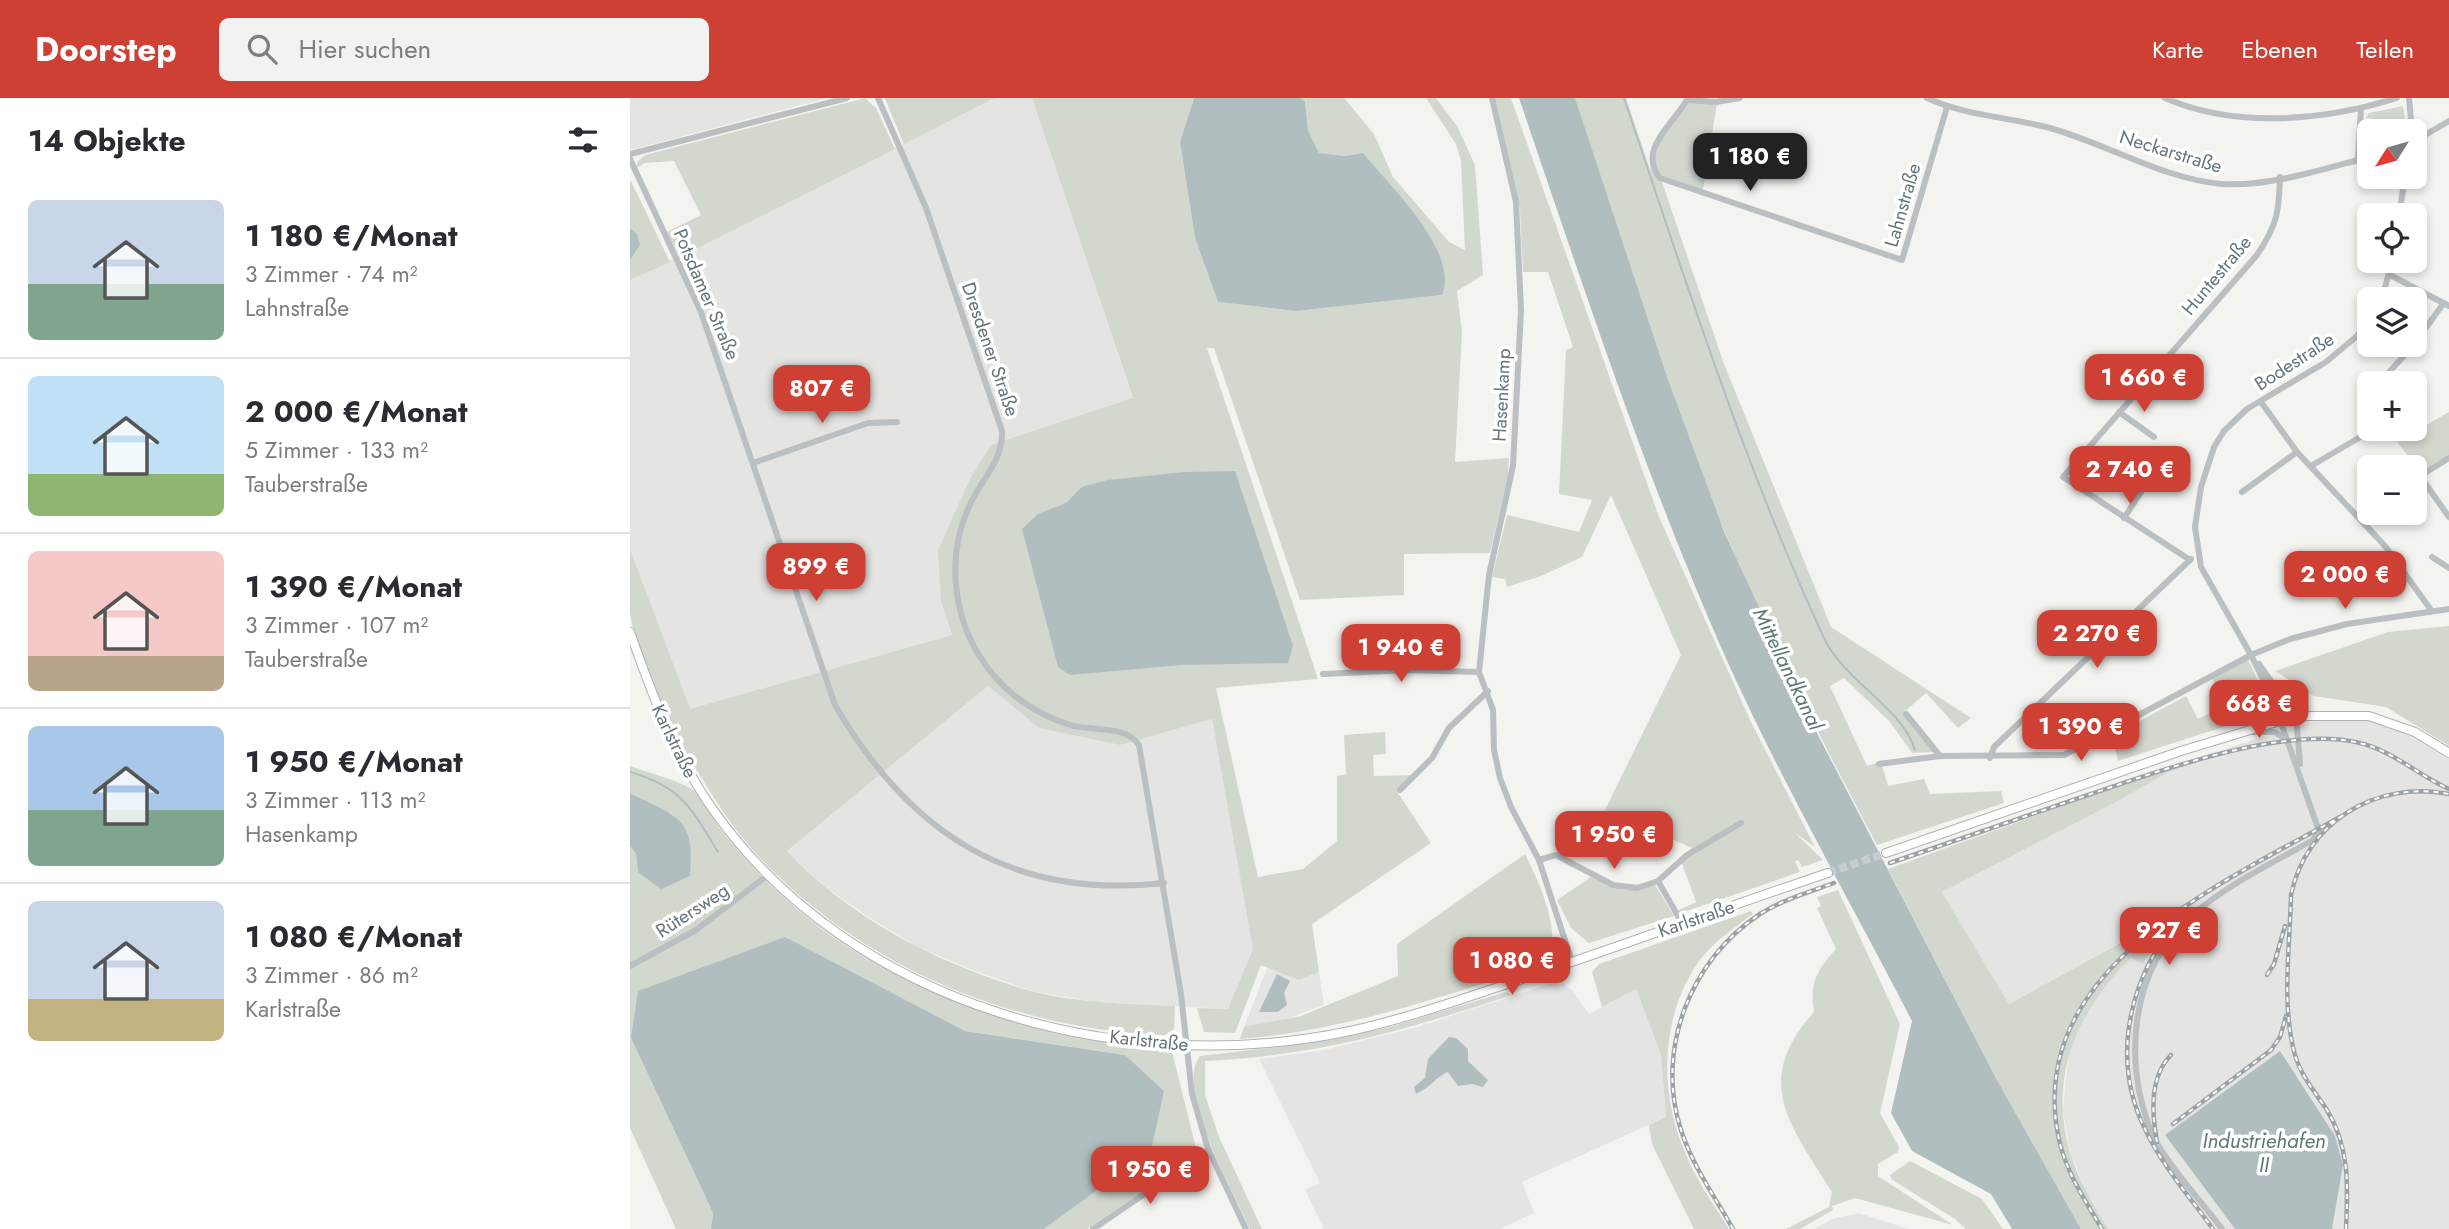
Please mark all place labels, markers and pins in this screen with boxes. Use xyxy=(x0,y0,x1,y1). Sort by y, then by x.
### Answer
pin: 1 180 € xyxy=(1685,134,1815,193)
pin: 1 660 € xyxy=(2079,354,2209,414)
pin: 807 € xyxy=(773,366,871,425)
pin: 2 740 € xyxy=(2065,446,2195,506)
pin: 899 € xyxy=(767,544,865,603)
pin: 2 000 € xyxy=(2280,552,2410,611)
pin: 2 270 € xyxy=(2032,610,2162,670)
pin: 1 940 € xyxy=(1336,624,1466,684)
pin: 668 € xyxy=(2210,680,2308,740)
pin: 1 390 € xyxy=(2016,704,2146,763)
pin: 1 950 € xyxy=(1549,812,1679,871)
pin: 927 € xyxy=(2120,908,2218,967)
pin: 1 080 € xyxy=(1447,937,1577,997)
pin: 1 950 € xyxy=(1085,1146,1215,1206)

